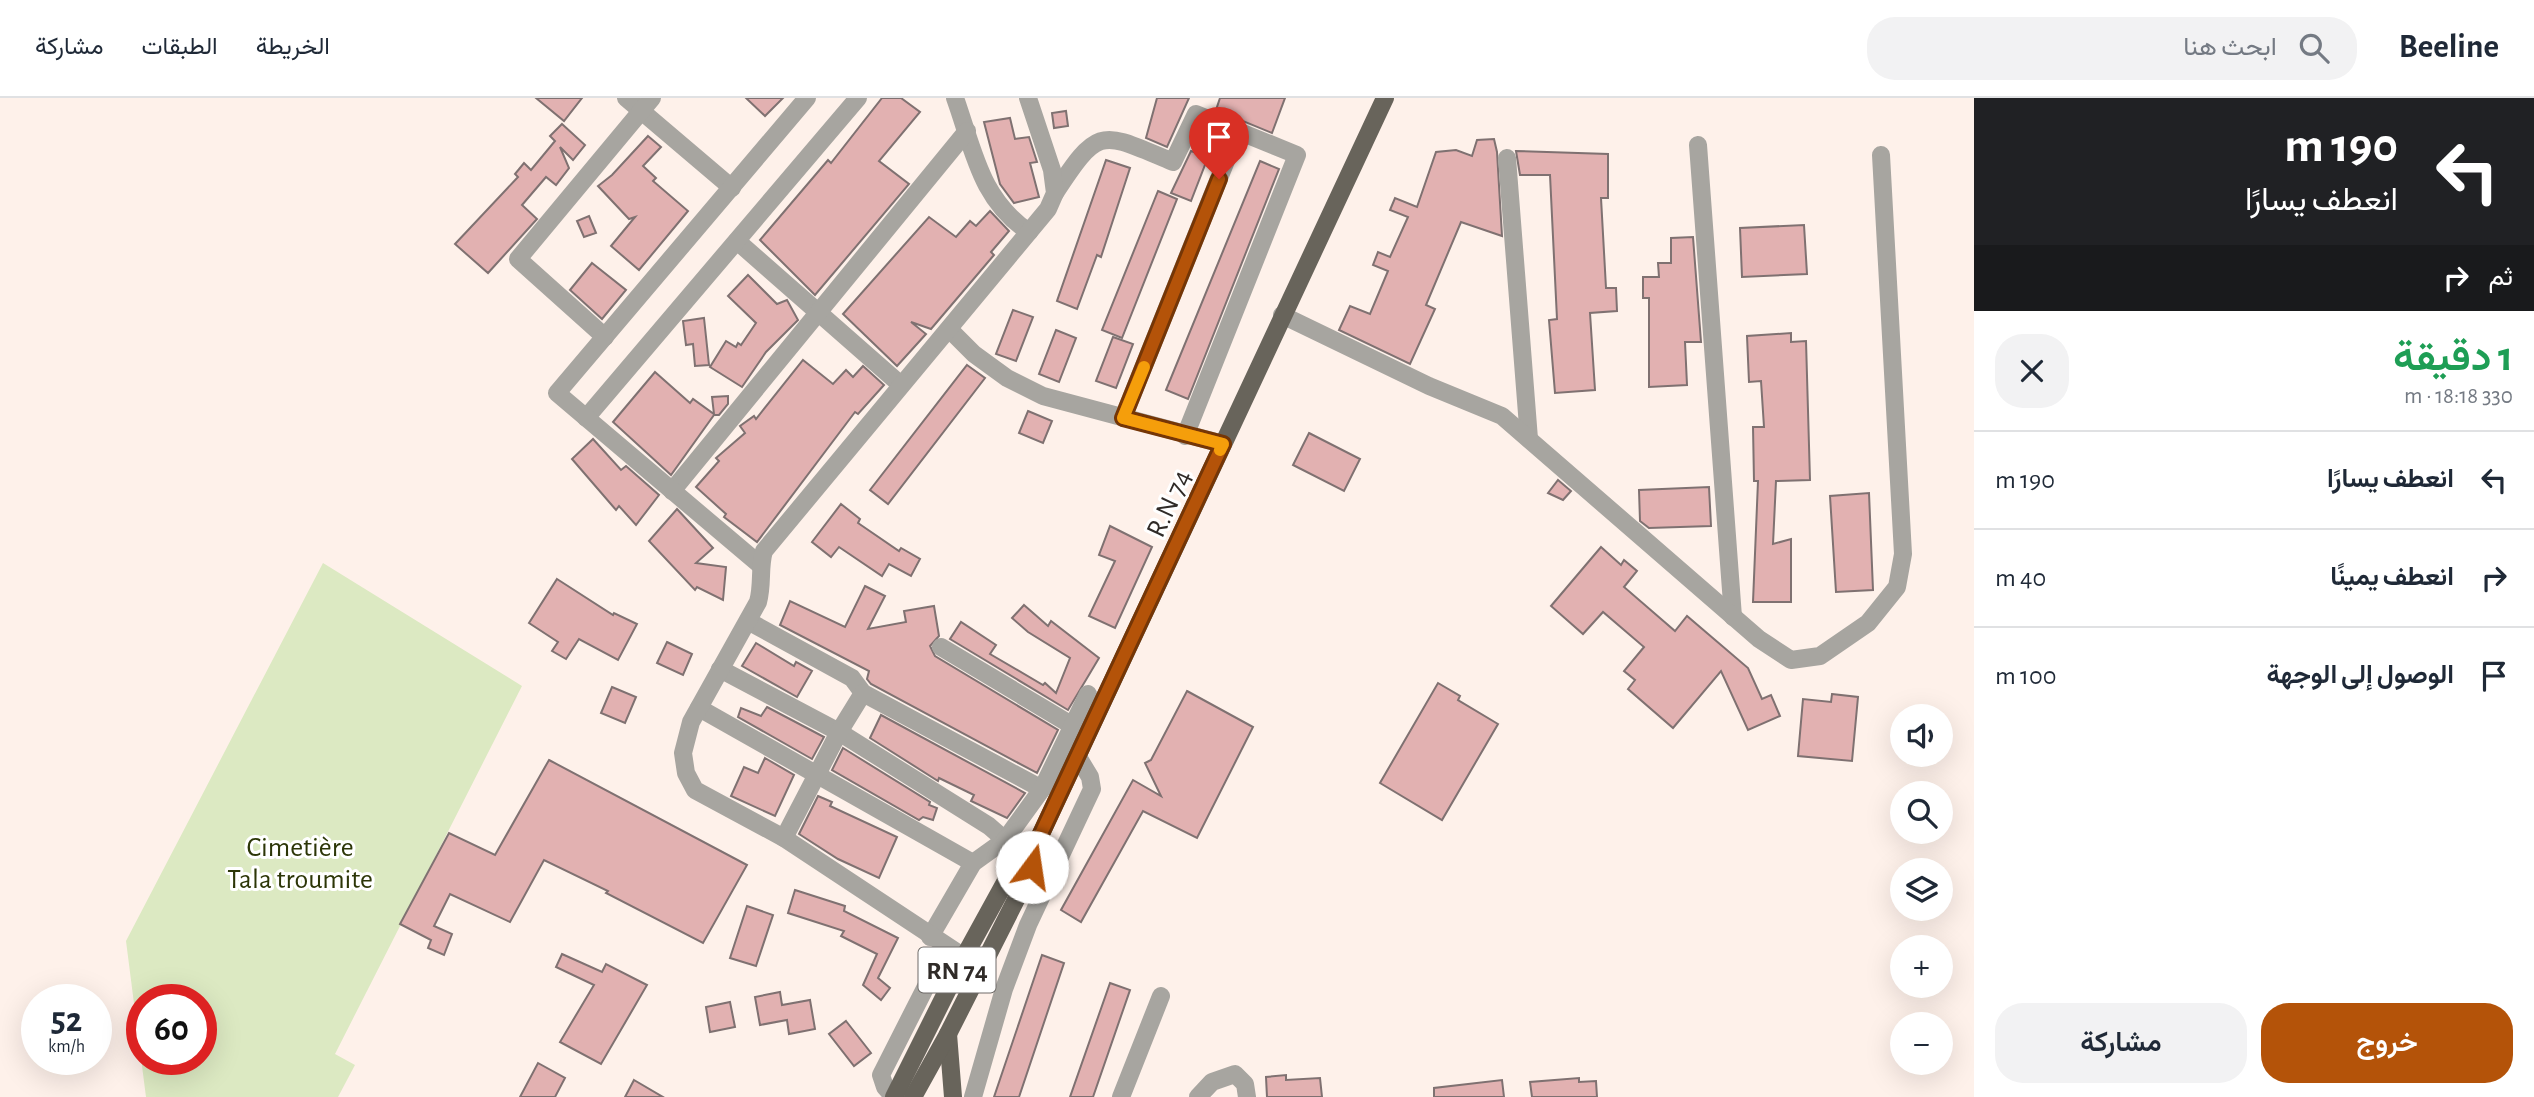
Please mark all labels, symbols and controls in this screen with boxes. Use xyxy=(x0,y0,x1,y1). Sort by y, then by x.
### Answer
search box xyxy=(1867,17,2357,80)
icon: search xyxy=(2295,29,2333,67)
text: Beeline xyxy=(2399,31,2499,64)
text: ابحث هنا xyxy=(2183,34,2277,60)
text: مشاركة xyxy=(35,35,103,59)
text: الطبقات xyxy=(141,35,218,59)
text: الخريطة xyxy=(256,35,330,59)
pin xyxy=(1189,107,1249,179)
icon: arrive xyxy=(1200,118,1238,156)
text: 190 m xyxy=(2284,122,2398,171)
icon: left xyxy=(2422,126,2513,217)
text: انعطف يسارًا xyxy=(2245,184,2398,216)
icon: right xyxy=(2437,259,2475,297)
text: ثم xyxy=(2489,264,2513,290)
button: close xyxy=(1995,334,2069,408)
text: 1 دقيقة xyxy=(2393,336,2513,378)
text: 330 m · 18:18 xyxy=(2404,385,2513,408)
icon: left xyxy=(2475,461,2513,499)
street label: R.N 74 xyxy=(1142,466,1197,542)
text: انعطف يسارًا xyxy=(2327,466,2454,492)
text: 190 m xyxy=(1995,467,2055,493)
icon: right xyxy=(2475,559,2513,597)
text: انعطف يمينًا xyxy=(2330,564,2454,590)
text: 40 m xyxy=(1995,565,2046,591)
icon: arrive xyxy=(2475,657,2513,695)
text: الوصول إلى الوجهة xyxy=(2266,662,2454,688)
text: 100 m xyxy=(1995,663,2057,689)
map controls xyxy=(1890,704,1953,1075)
button: sound xyxy=(1890,704,1953,767)
button: search xyxy=(1890,781,1953,844)
position arrow xyxy=(995,830,1069,904)
park label: Cimetière Tala troumite xyxy=(227,834,373,894)
button: layers xyxy=(1890,858,1953,921)
button: + xyxy=(1890,935,1953,998)
road number: RN 74 xyxy=(918,948,996,992)
speed limit sign: 60 xyxy=(126,984,217,1075)
text: 52 xyxy=(51,1003,82,1038)
button: مشاركة xyxy=(1995,1003,2247,1083)
button: خروج xyxy=(2261,1003,2513,1083)
button: − xyxy=(1890,1012,1953,1075)
text: km/h xyxy=(48,1038,85,1056)

